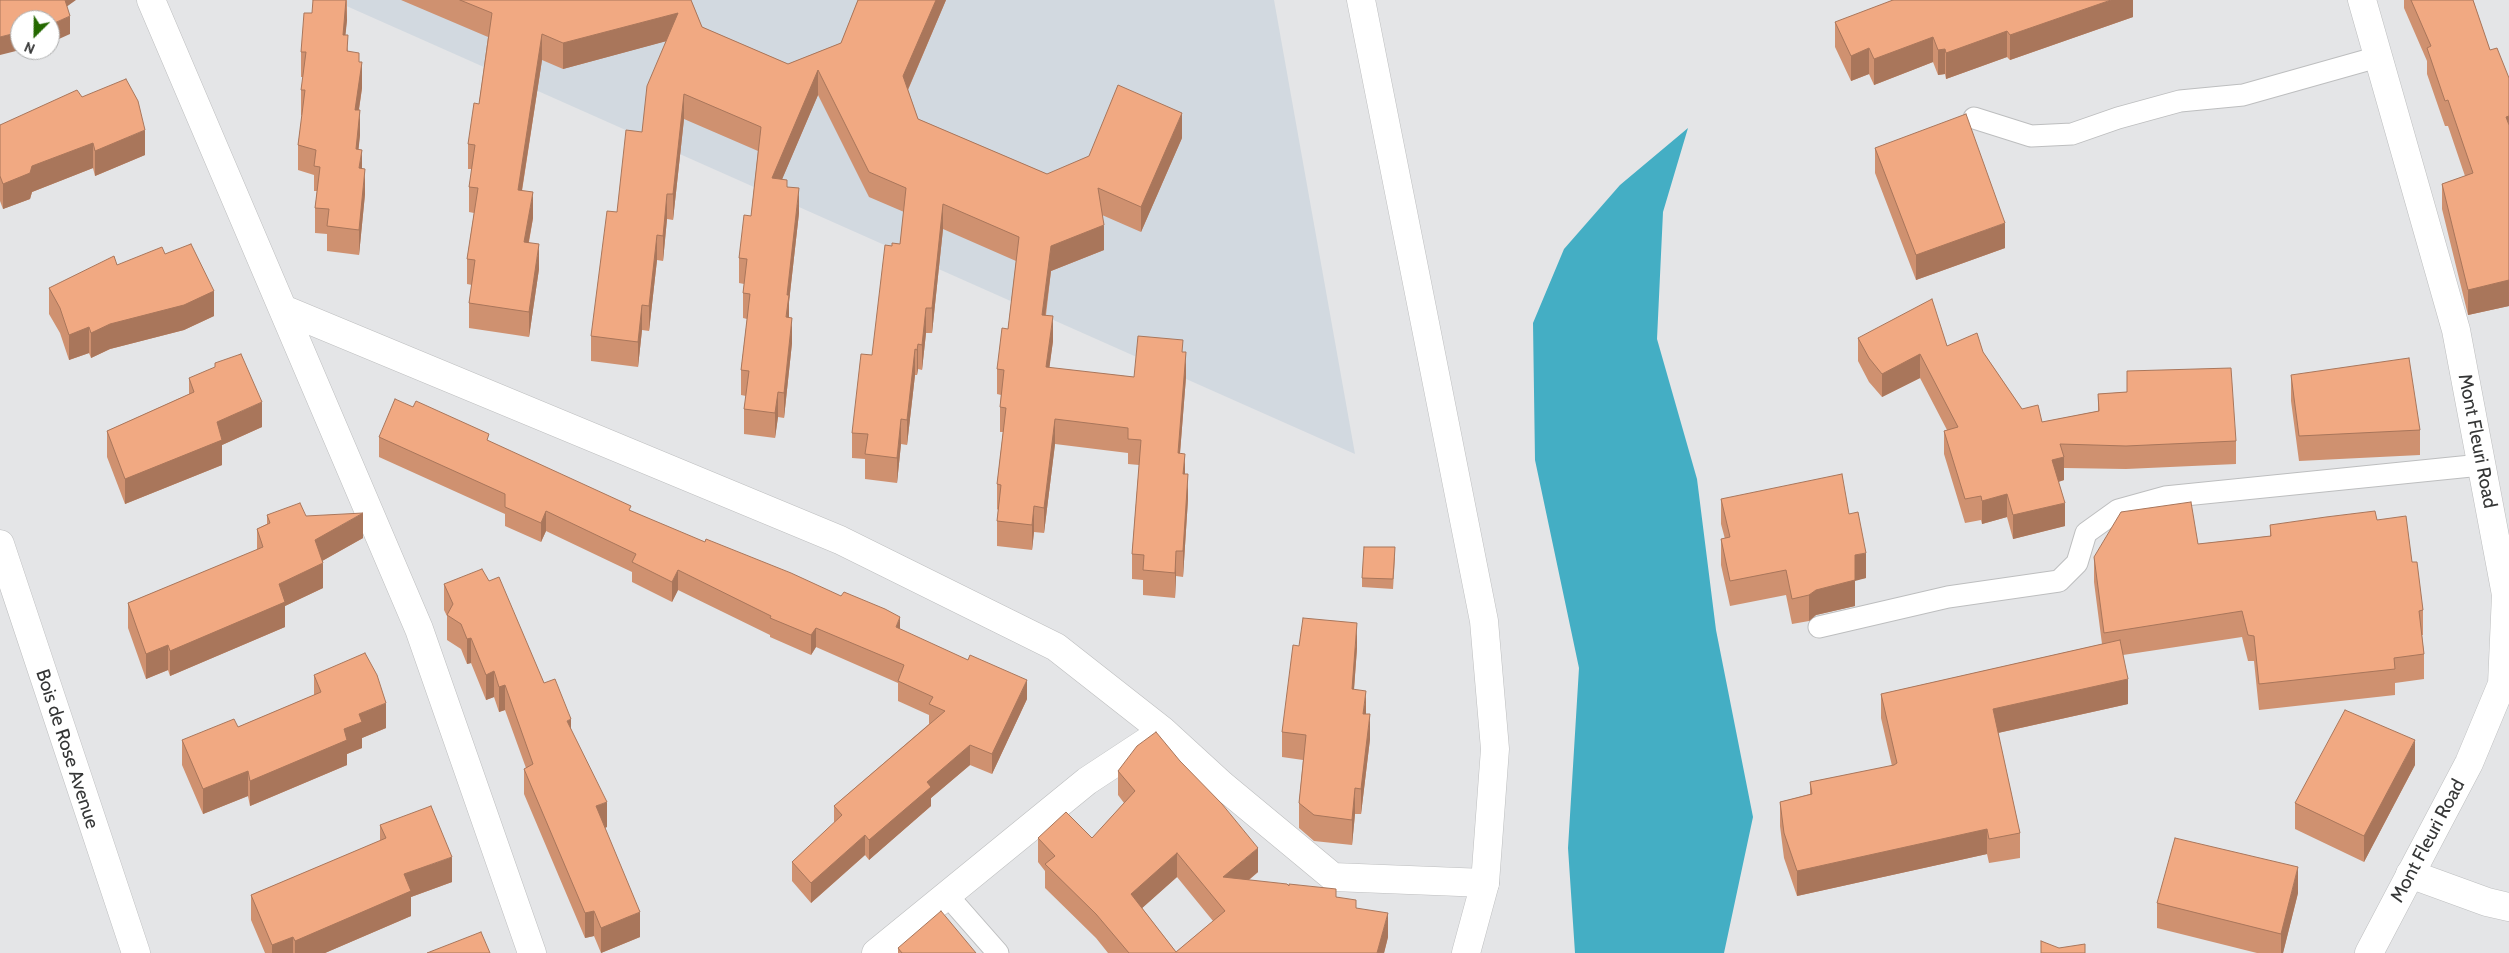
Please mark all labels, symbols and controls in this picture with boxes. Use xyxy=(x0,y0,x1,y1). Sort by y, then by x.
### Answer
north arrow xyxy=(10,10,60,60)
text: N xyxy=(21,38,38,58)
street label: Mont Fleuri Road xyxy=(2453,372,2501,510)
street label: Bois de Rose Avenue xyxy=(30,666,104,832)
street label: Mont Fleuri Road xyxy=(2386,775,2470,907)

